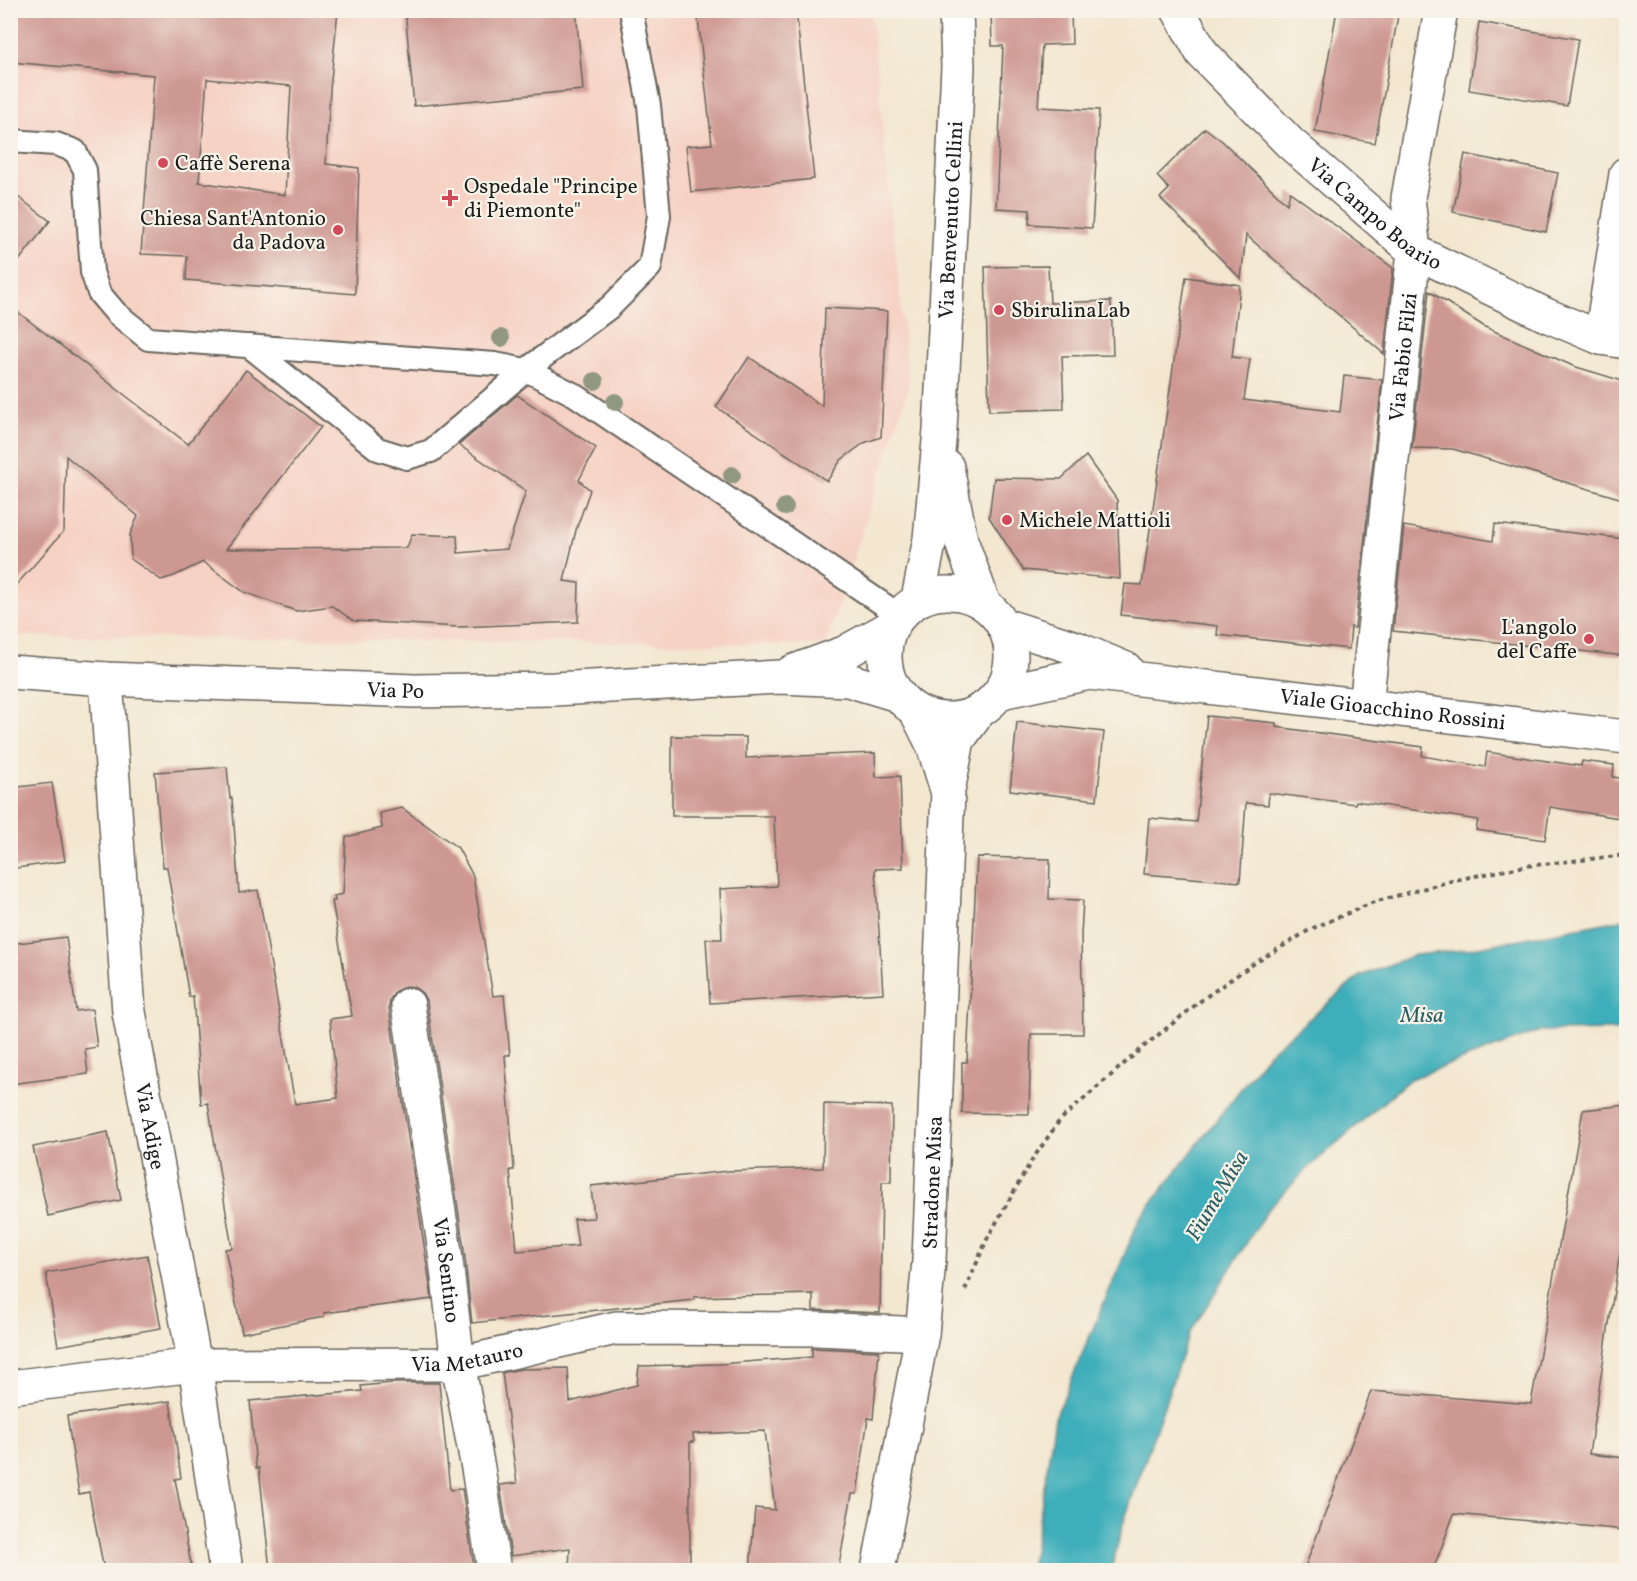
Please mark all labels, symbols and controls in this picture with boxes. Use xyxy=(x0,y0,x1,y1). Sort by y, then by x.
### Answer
street label: Via Benvenuto Cellini xyxy=(933,120,971,320)
place label: Caffè Serena xyxy=(175,150,291,179)
street label: Via Campo Boario xyxy=(1301,152,1446,278)
marker: Caffè Serena xyxy=(156,156,170,170)
place label: Ospedale "Principe di Piemonte" xyxy=(464,173,638,226)
marker: Ospedale "Principe di Piemonte" xyxy=(441,189,459,207)
place label: Chiesa Sant'Antonio da Padova xyxy=(140,205,326,258)
marker: Chiesa Sant'Antonio da Padova xyxy=(331,223,345,237)
street label: Via Fabio Filzi xyxy=(1383,291,1426,423)
place label: SbirulinaLab xyxy=(1011,297,1130,326)
marker: SbirulinaLab xyxy=(992,303,1006,317)
place label: Michele Mattioli xyxy=(1019,507,1171,536)
marker: Michele Mattioli xyxy=(1000,513,1014,527)
place label: L'angolo del Caffe xyxy=(1497,614,1577,667)
marker: L'angolo del Caffe xyxy=(1582,632,1596,646)
street label: Via Po xyxy=(366,676,424,707)
street label: Viale Gioacchino Rossini xyxy=(1278,683,1507,739)
water label: Misa xyxy=(1399,1001,1444,1032)
street label: Via Adige xyxy=(127,1081,171,1172)
street label: Stradone Misa xyxy=(916,1115,951,1250)
water label: Fiume Misa xyxy=(1179,1145,1257,1247)
street label: Via Sentino xyxy=(424,1216,466,1325)
street label: Via Metauro xyxy=(411,1337,526,1380)

